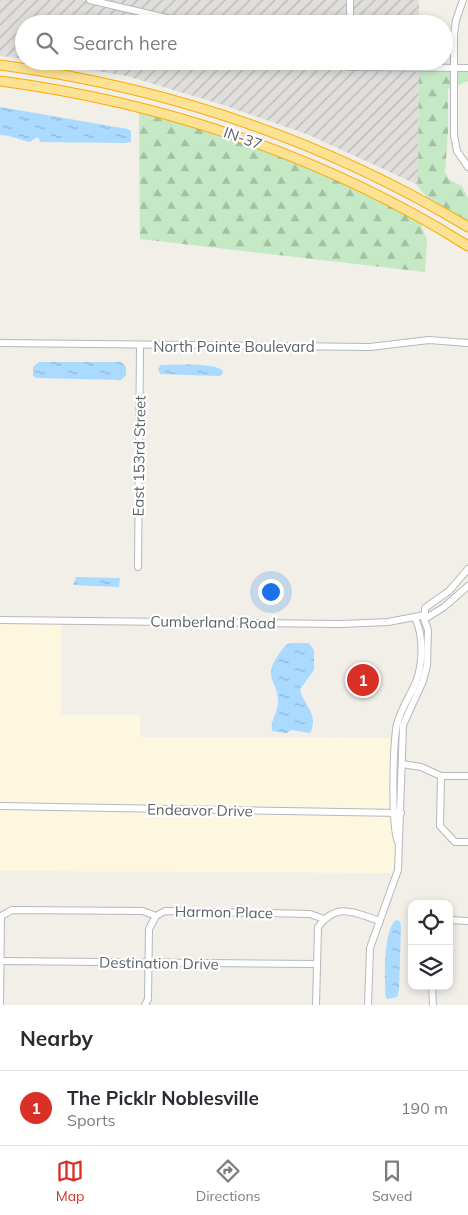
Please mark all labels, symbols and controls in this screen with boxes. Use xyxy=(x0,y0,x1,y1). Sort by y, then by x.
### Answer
search box xyxy=(15,15,453,70)
icon: search xyxy=(33,29,61,57)
text: Search here xyxy=(73,31,177,55)
street label: IN-37 xyxy=(221,122,265,154)
street label: North Pointe Boulevard xyxy=(153,337,315,356)
street label: East 153rd Street xyxy=(128,395,150,517)
your location xyxy=(258,579,284,605)
street label: Cumberland Road xyxy=(150,611,276,633)
pin: 1 xyxy=(347,661,379,699)
street label: Endeavor Drive xyxy=(147,800,253,820)
map controls xyxy=(408,900,453,990)
button: locate xyxy=(408,900,453,945)
street label: Harmon Place xyxy=(175,902,273,922)
button: layers xyxy=(408,945,453,990)
street label: Destination Drive xyxy=(99,952,219,974)
text: Nearby xyxy=(20,1025,93,1051)
text: The Picklr Noblesville xyxy=(67,1086,259,1110)
text: 1 xyxy=(31,1098,41,1118)
text: 190 m xyxy=(401,1098,448,1118)
text: Sports xyxy=(67,1110,115,1130)
tab: Map xyxy=(56,1157,84,1205)
tab: Directions xyxy=(196,1157,261,1205)
tab: Saved xyxy=(372,1157,412,1205)

